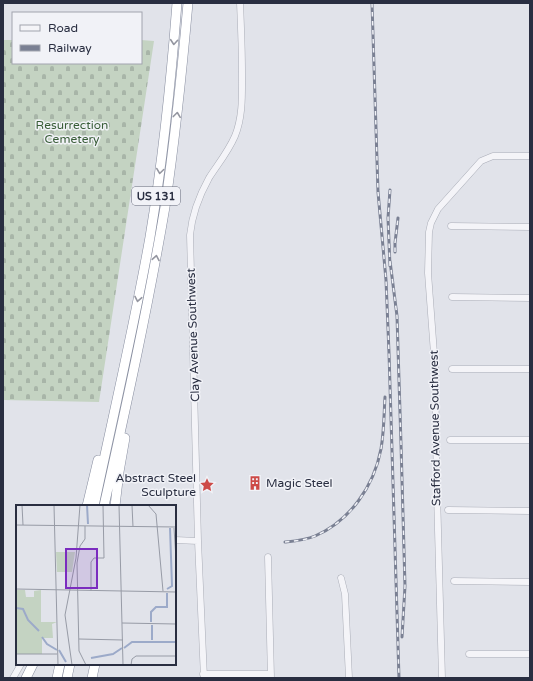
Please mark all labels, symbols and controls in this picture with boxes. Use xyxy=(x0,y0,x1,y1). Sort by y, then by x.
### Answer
legend xyxy=(12,12,142,64)
text: Road xyxy=(48,21,78,35)
one-way arrow xyxy=(169,39,178,45)
text: Railway xyxy=(48,41,92,55)
one-way arrow xyxy=(172,112,181,118)
park label: Resurrection Cemetery xyxy=(36,118,108,146)
one-way arrow xyxy=(156,168,165,174)
road number: US 131 xyxy=(132,187,180,205)
one-way arrow xyxy=(151,255,160,261)
street label: Clay Avenue Southwest xyxy=(184,267,202,402)
one-way arrow xyxy=(135,296,143,302)
street label: Stafford Avenue Southwest xyxy=(427,349,443,506)
place label: Abstract Steel Sculpture xyxy=(116,471,196,499)
building icon: Magic Steel xyxy=(247,475,263,491)
place label: Magic Steel xyxy=(266,476,333,490)
place icon: Abstract Steel Sculpture xyxy=(199,477,215,493)
inset map xyxy=(16,505,176,665)

